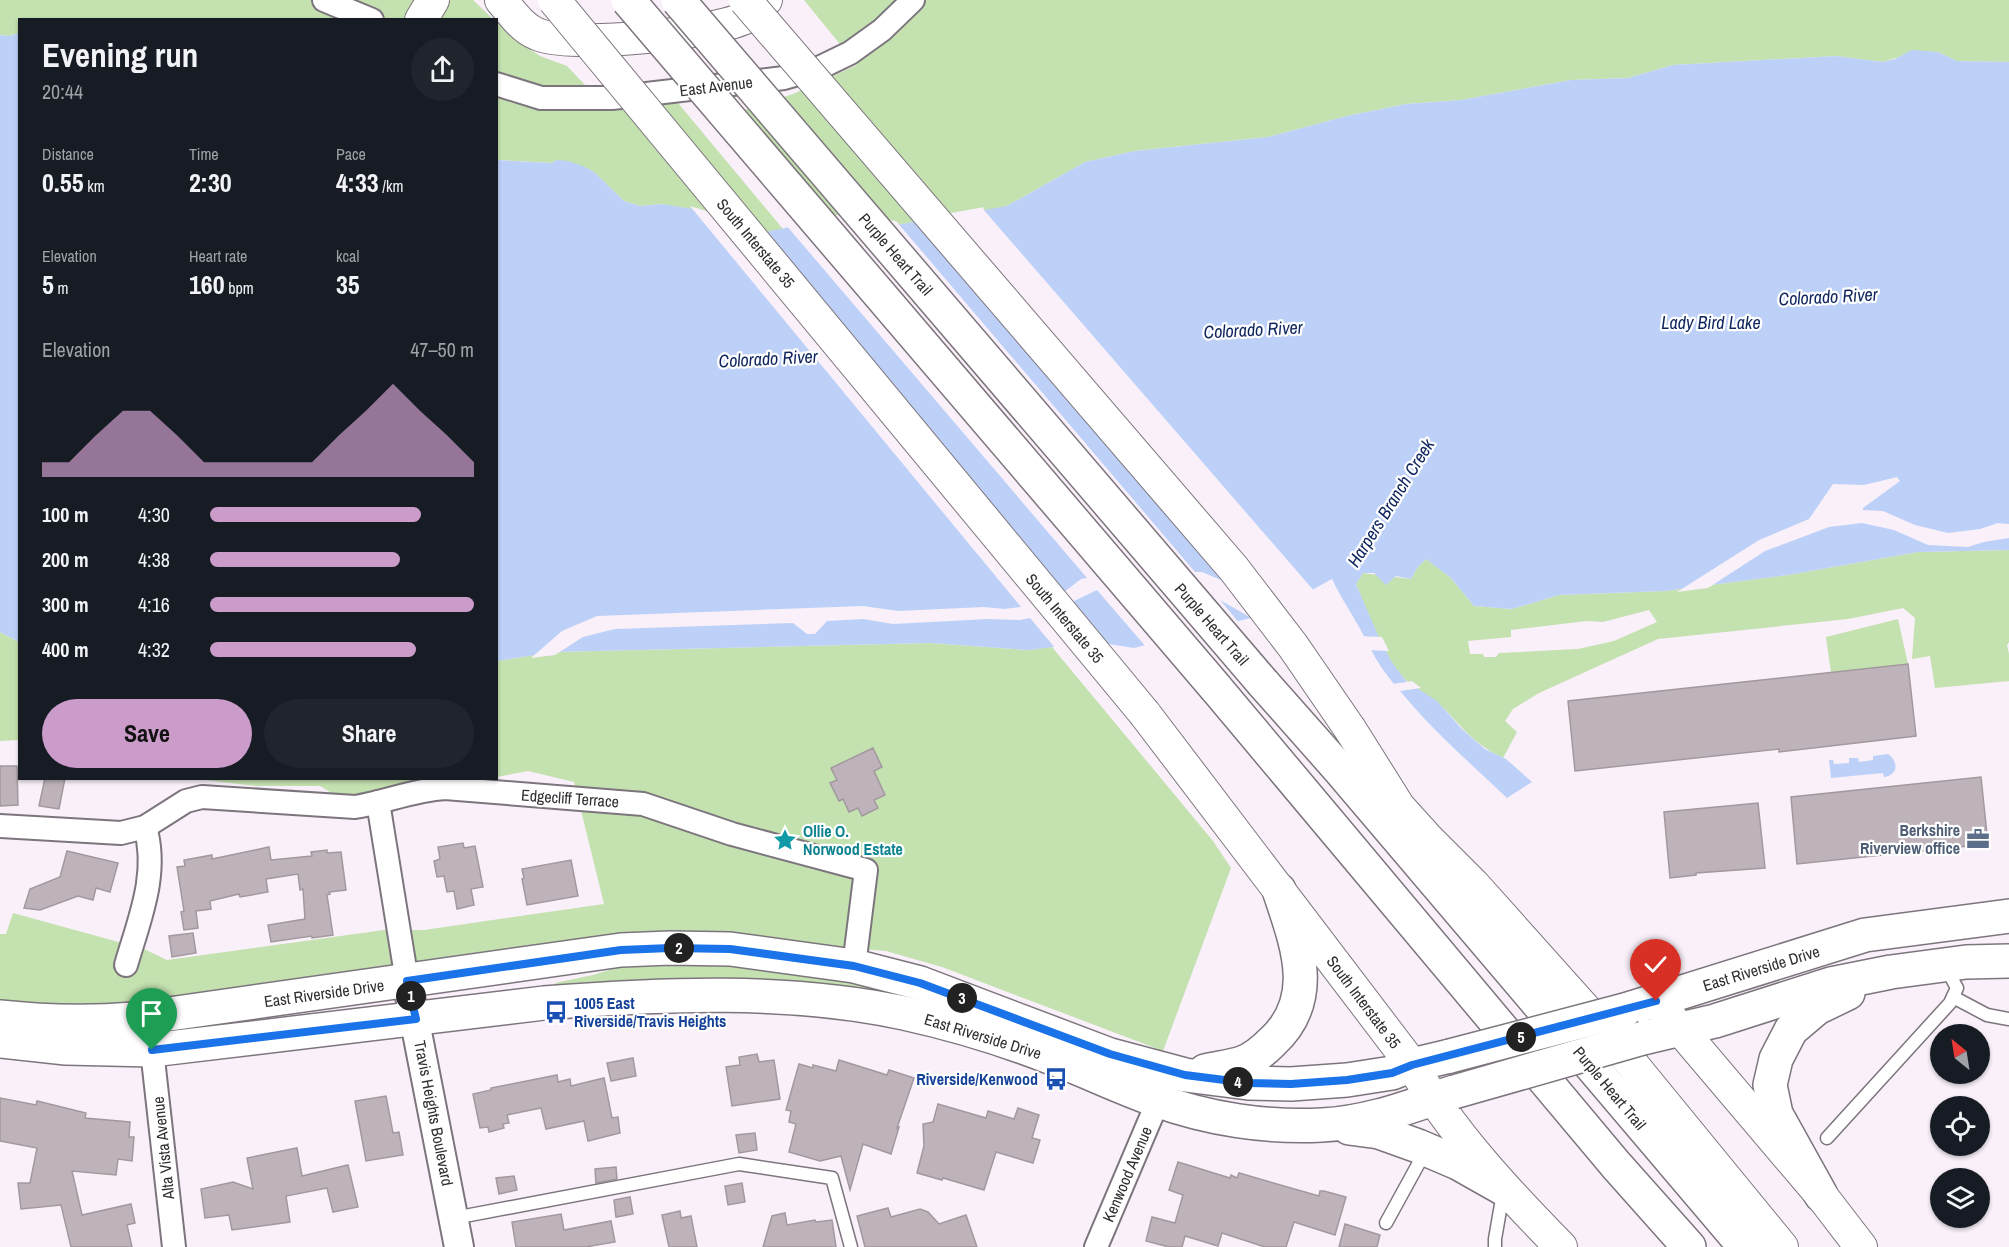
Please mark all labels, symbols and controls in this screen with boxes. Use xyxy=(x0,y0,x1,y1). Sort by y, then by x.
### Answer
text: Evening run xyxy=(42,33,198,77)
button: share xyxy=(411,38,474,101)
street label: East Avenue xyxy=(678,71,754,101)
text: 20:44 xyxy=(42,78,83,105)
text: Distance xyxy=(42,143,94,165)
text: Time xyxy=(189,143,219,165)
text: Pace xyxy=(336,143,366,165)
text: 0.55 xyxy=(42,165,84,200)
text: 2:30 xyxy=(189,165,232,200)
text: 4:33 xyxy=(336,165,379,200)
text: km xyxy=(84,175,105,197)
text: /km xyxy=(379,175,403,197)
street label: South Interstate 35 xyxy=(712,193,800,293)
street label: Purple Heart Trail xyxy=(854,208,938,300)
text: Elevation xyxy=(42,245,97,267)
text: Heart rate xyxy=(189,245,247,267)
text: kcal xyxy=(336,245,359,267)
text: 5 xyxy=(42,267,54,302)
text: 160 xyxy=(189,267,225,302)
text: 35 xyxy=(336,267,360,302)
text: m xyxy=(54,277,68,299)
text: bpm xyxy=(225,277,254,299)
water label: Colorado River xyxy=(1778,281,1879,312)
water label: Lady Bird Lake xyxy=(1661,310,1761,335)
water label: Colorado River xyxy=(1203,314,1304,345)
text: Elevation xyxy=(42,336,110,363)
text: 47–50 m xyxy=(410,336,474,363)
water label: Colorado River xyxy=(718,343,819,374)
water label: Harpers Branch Creek xyxy=(1341,433,1440,572)
text: 100 m xyxy=(42,501,89,528)
text: 4:30 xyxy=(138,501,170,528)
text: 200 m xyxy=(42,546,89,573)
text: 4:38 xyxy=(138,546,170,573)
street label: South Interstate 35 xyxy=(1021,568,1109,668)
street label: Purple Heart Trail xyxy=(1170,578,1254,670)
text: 300 m xyxy=(42,591,89,618)
text: 4:16 xyxy=(138,591,170,618)
text: 400 m xyxy=(42,636,89,663)
text: 4:32 xyxy=(138,636,170,663)
button: Save xyxy=(42,699,252,768)
button: Share xyxy=(264,699,474,768)
street label: Edgecliff Terrace xyxy=(520,784,620,812)
place label: Berkshire Riverview office xyxy=(1860,819,1960,859)
place label: Ollie O. Norwood Estate xyxy=(803,820,903,860)
office icon: Berkshire Riverview office xyxy=(1965,826,1991,852)
place icon: Ollie O. Norwood Estate xyxy=(772,827,798,853)
pin: 2 xyxy=(664,933,694,963)
text: 2 xyxy=(675,937,683,959)
pin xyxy=(1630,939,1681,1001)
street label: East Riverside Drive xyxy=(1700,940,1822,996)
icon: check xyxy=(1639,948,1672,981)
street label: South Interstate 35 xyxy=(1322,951,1406,1053)
street label: East Riverside Drive xyxy=(263,974,385,1012)
pin: 1 xyxy=(396,981,426,1011)
pin: 3 xyxy=(947,983,977,1013)
text: 1 xyxy=(407,985,415,1007)
text: 3 xyxy=(958,987,966,1009)
pin xyxy=(126,988,177,1050)
place label: 1005 East Riverside/Travis Heights xyxy=(574,992,726,1032)
icon: arrive xyxy=(135,997,168,1030)
bus stop icon: 1005 East Riverside/Travis Heights xyxy=(543,999,569,1025)
street label: East Riverside Drive xyxy=(922,1008,1044,1064)
pin: 5 xyxy=(1506,1022,1536,1052)
north arrow xyxy=(1930,1024,1990,1084)
map controls xyxy=(1930,1024,1990,1228)
text: 5 xyxy=(1517,1026,1525,1048)
street label: Travis Heights Boulevard xyxy=(409,1038,459,1188)
street label: Purple Heart Trail xyxy=(1569,1042,1652,1135)
bus stop icon: Riverside/Kenwood xyxy=(1043,1066,1069,1092)
pin: 4 xyxy=(1223,1067,1253,1097)
place label: Riverside/Kenwood xyxy=(916,1068,1038,1090)
text: 4 xyxy=(1234,1071,1242,1093)
street label: Alta Vista Avenue xyxy=(147,1096,179,1201)
button: locate xyxy=(1930,1096,1990,1156)
street label: Kenwood Avenue xyxy=(1097,1123,1157,1225)
button: layers xyxy=(1930,1168,1990,1228)

